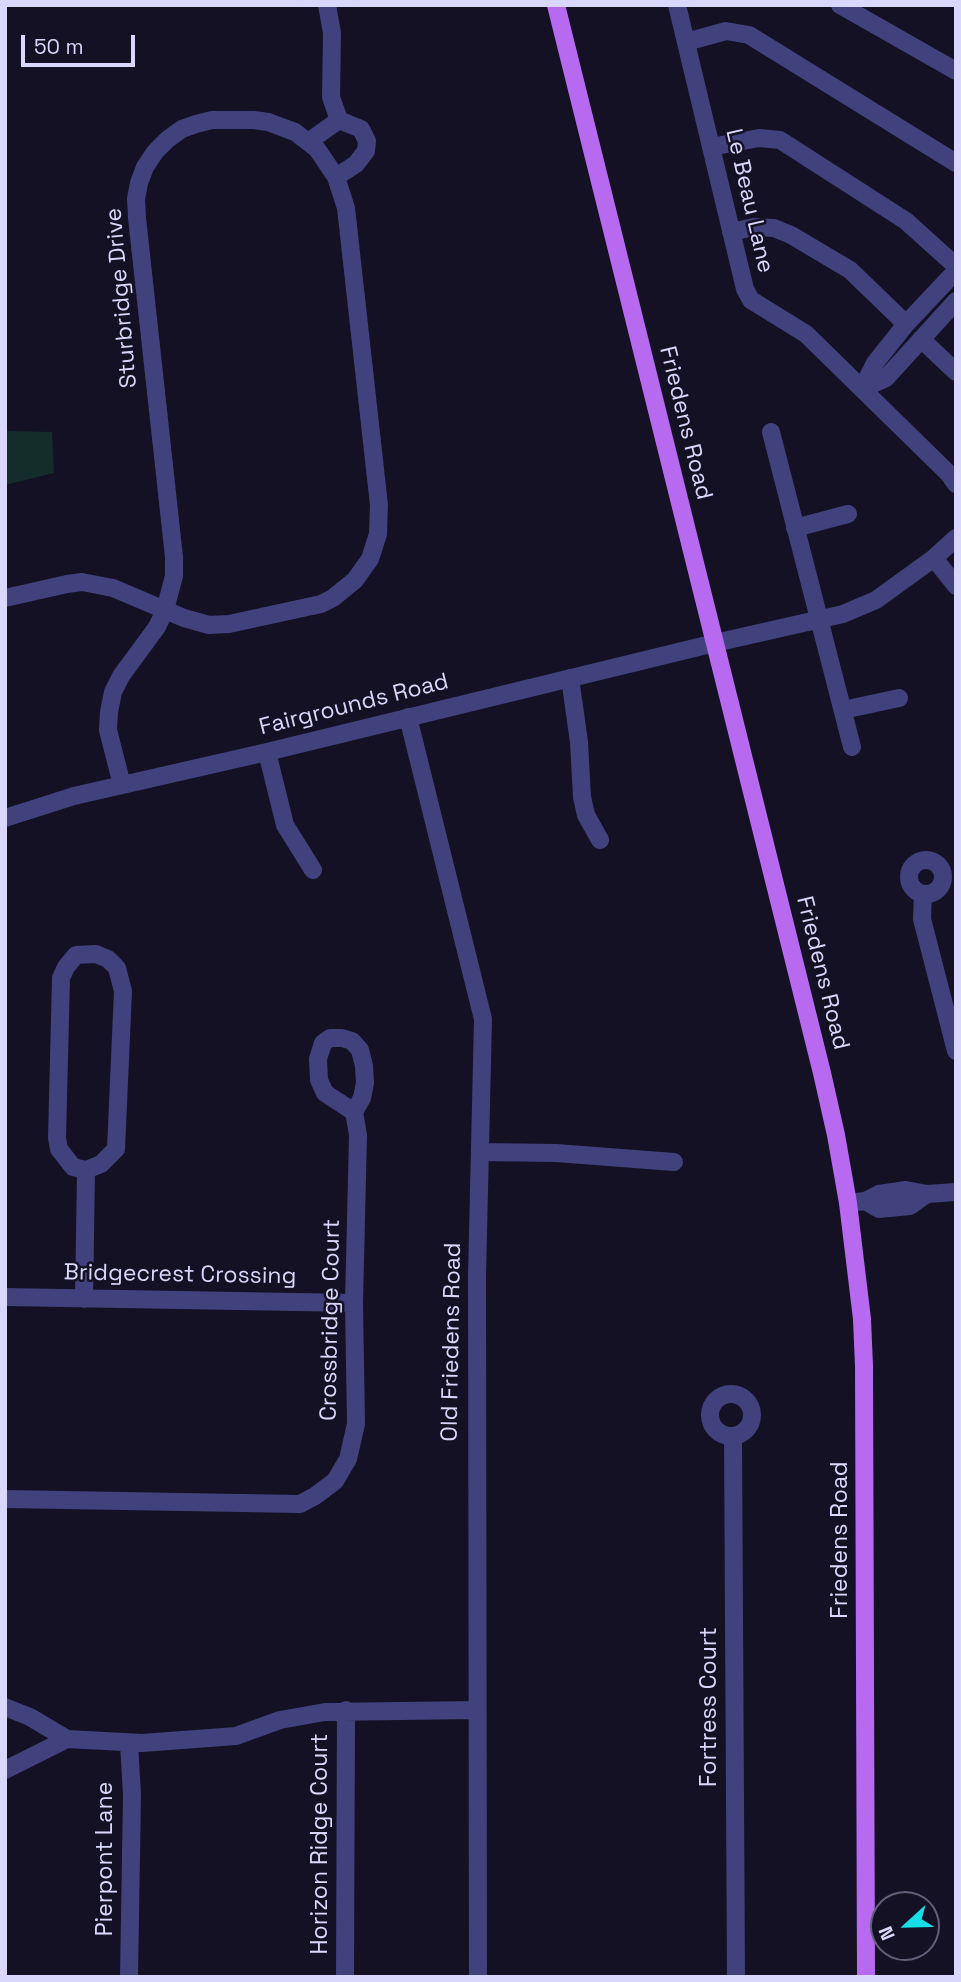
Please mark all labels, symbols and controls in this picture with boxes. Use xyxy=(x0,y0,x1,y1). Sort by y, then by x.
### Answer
scale bar xyxy=(24,21,138,65)
text: 50 m xyxy=(34,33,84,60)
street label: Le Beau Lane xyxy=(719,126,779,276)
street label: Sturbridge Drive xyxy=(100,207,144,389)
street label: Friedens Road xyxy=(653,343,717,503)
street label: Fairgrounds Road xyxy=(257,668,451,742)
street label: Friedens Road xyxy=(790,893,854,1053)
street label: Crossbridge Court xyxy=(315,1219,347,1421)
street label: Old Friedens Road xyxy=(436,1242,468,1442)
street label: Bridgecrest Crossing xyxy=(63,1259,297,1291)
street label: Friedens Road xyxy=(827,1461,855,1619)
street label: Fortress Court xyxy=(696,1627,724,1787)
street label: Horizon Ridge Court xyxy=(307,1734,335,1954)
street label: Pierpont Lane xyxy=(92,1782,120,1936)
north arrow xyxy=(870,1891,940,1961)
text: N xyxy=(873,1923,901,1944)

